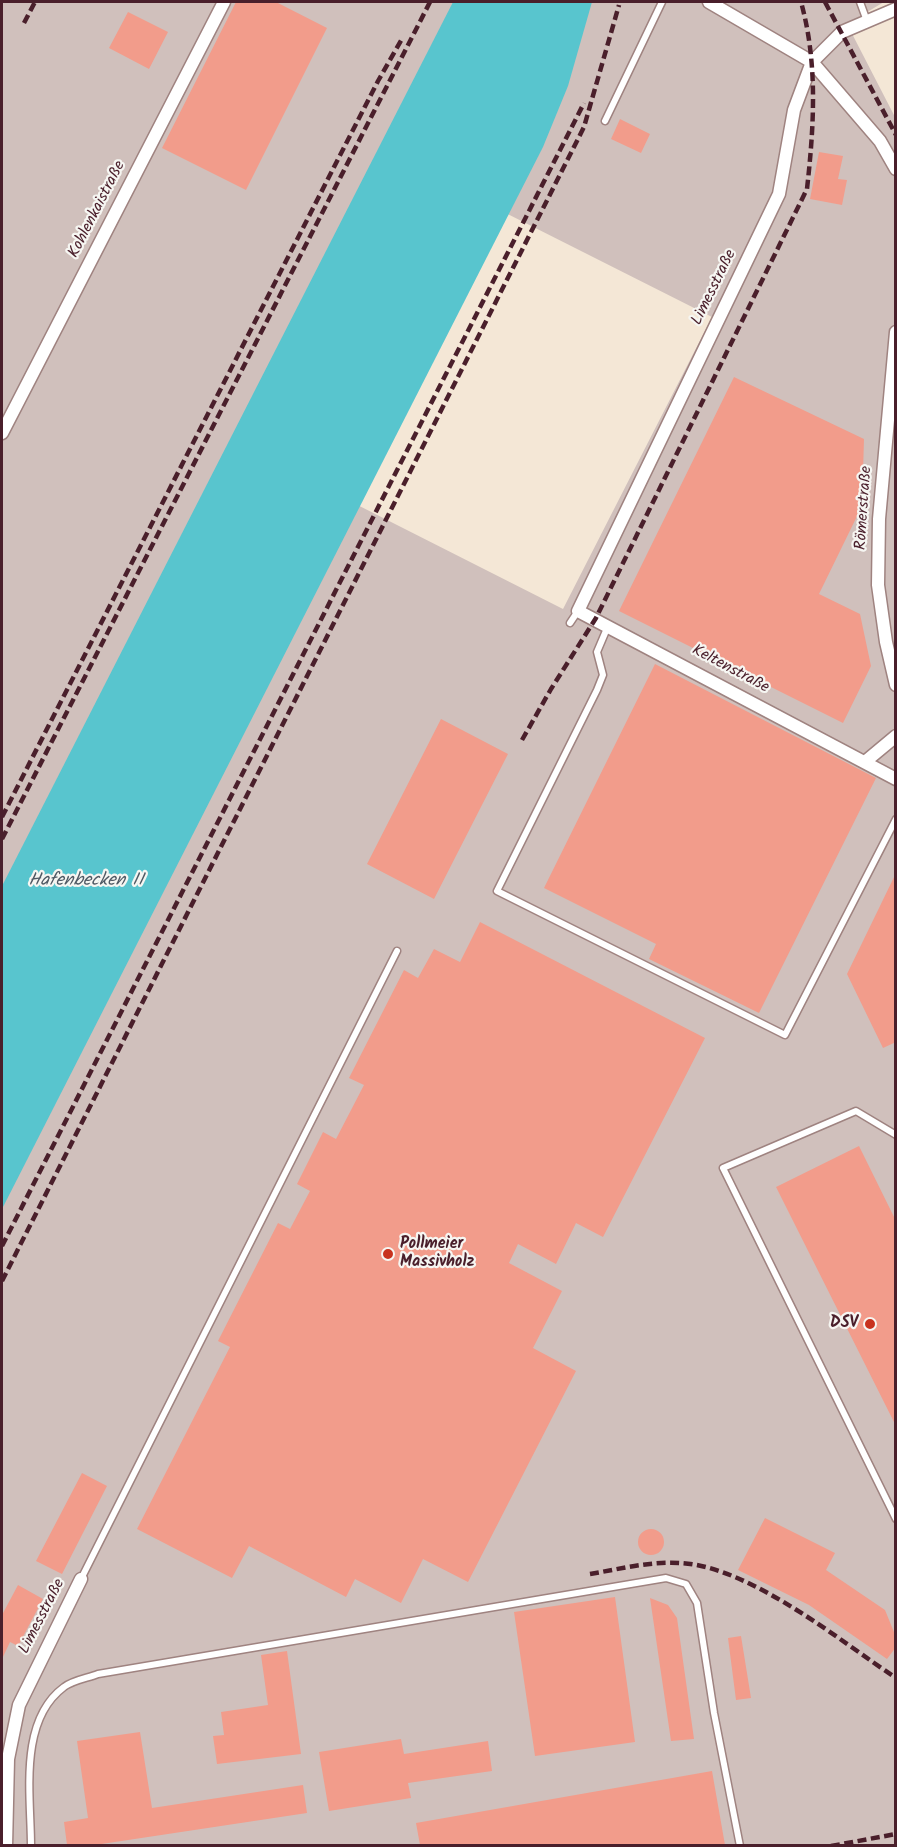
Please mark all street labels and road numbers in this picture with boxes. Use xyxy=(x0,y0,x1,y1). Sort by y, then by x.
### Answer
street label: Kohlenkaistraße xyxy=(65,158,131,262)
street label: Limesstraße xyxy=(688,247,742,329)
street label: Römerstraße xyxy=(852,465,878,551)
street label: Keltenstraße xyxy=(688,642,772,698)
street label: Limesstraße xyxy=(16,1576,70,1658)

